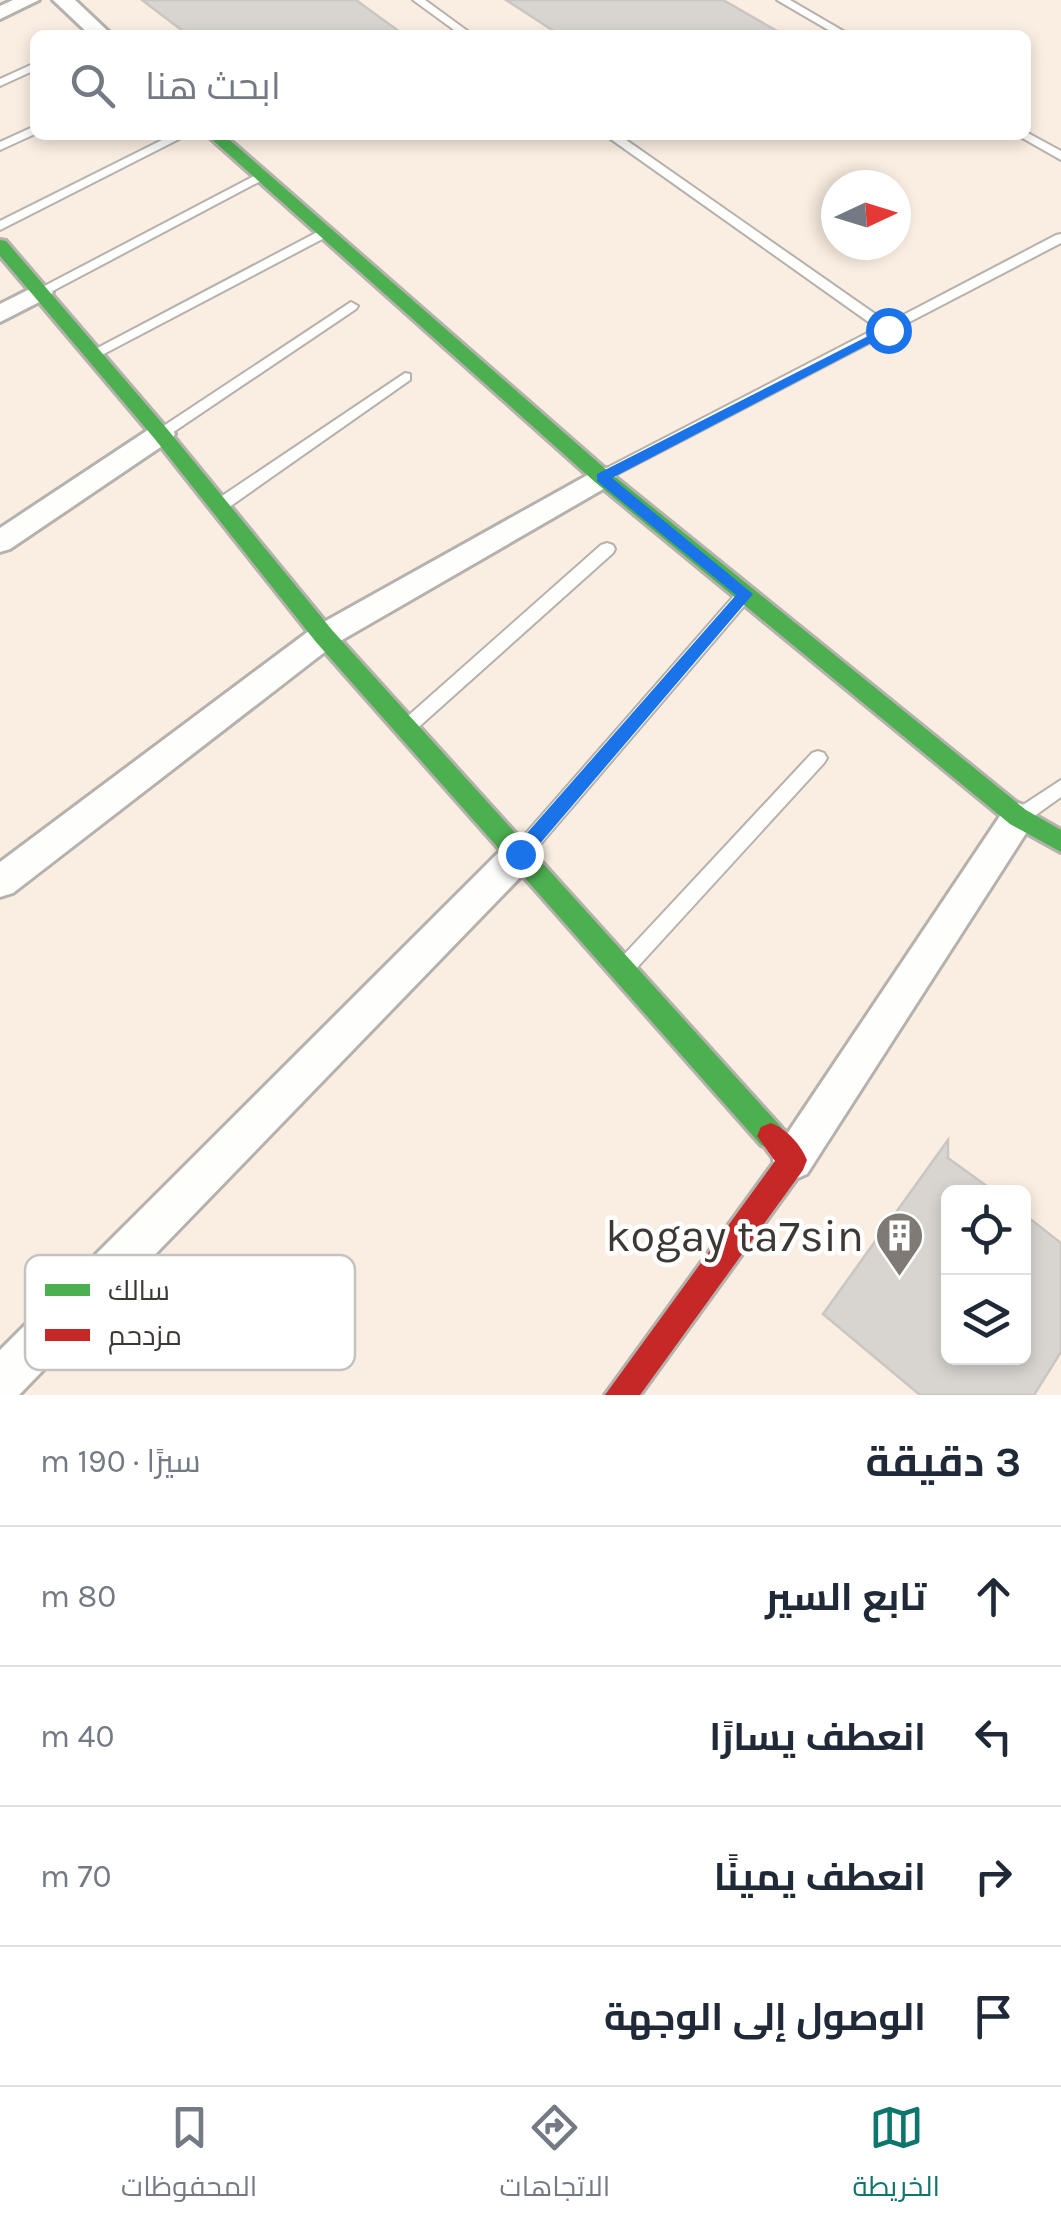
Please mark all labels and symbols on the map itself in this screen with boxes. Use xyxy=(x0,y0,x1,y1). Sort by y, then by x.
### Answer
north arrow xyxy=(821,170,911,260)
route start xyxy=(866,308,912,354)
route end xyxy=(498,832,544,878)
place label: kogay ta7sin xyxy=(605,1210,864,1263)
building icon: kogay ta7sin xyxy=(873,1210,925,1278)
legend xyxy=(25,1255,355,1370)
text: سالك xyxy=(108,1274,170,1307)
text: مزدحم xyxy=(108,1319,182,1355)

